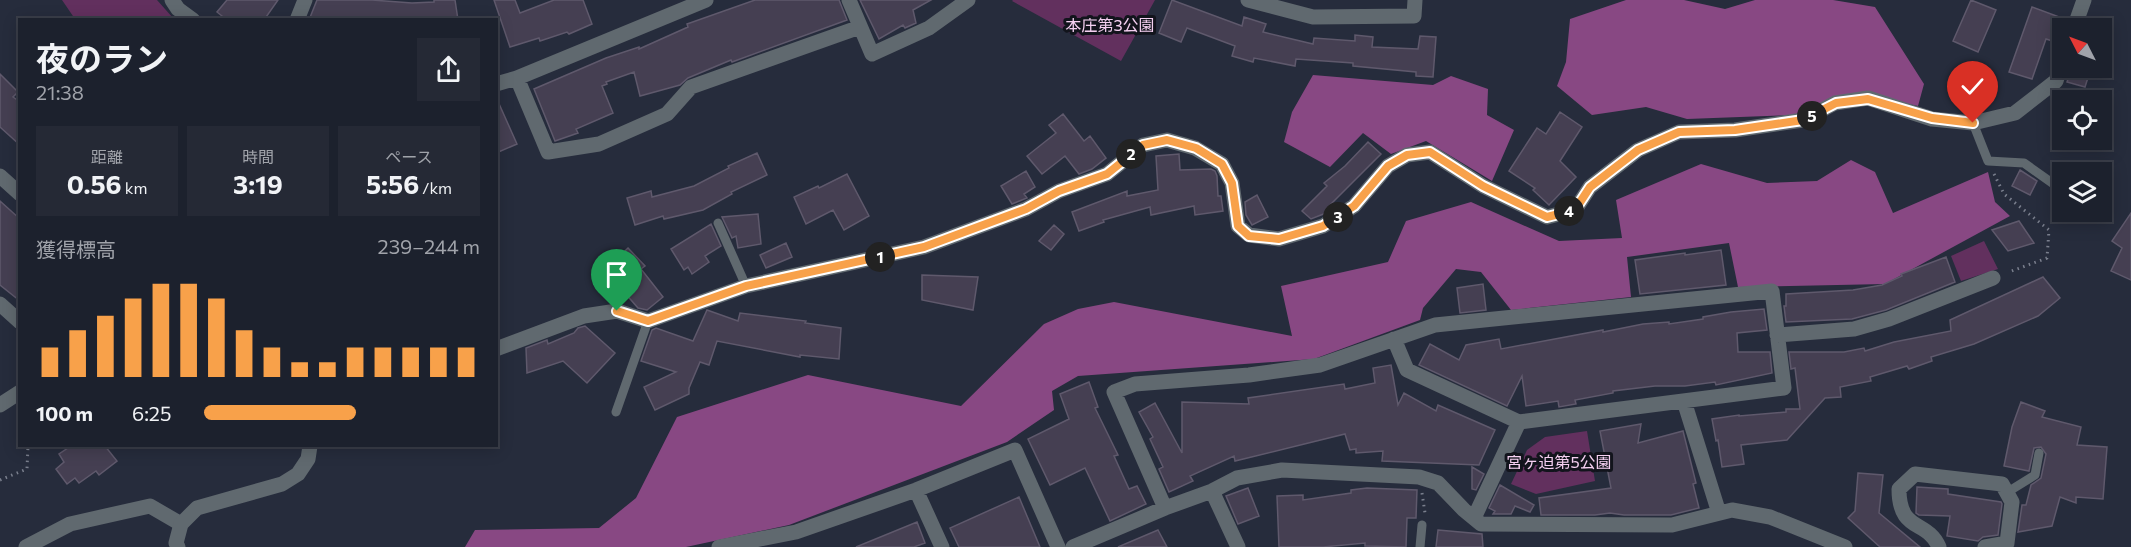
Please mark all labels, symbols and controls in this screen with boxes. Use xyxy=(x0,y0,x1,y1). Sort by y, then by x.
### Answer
park label: 本庄第3公園 xyxy=(1065,15,1155,34)
north arrow xyxy=(2052,18,2112,78)
map controls xyxy=(2052,18,2112,222)
text: 夜のラン xyxy=(36,37,168,78)
button: share xyxy=(417,38,480,101)
pin xyxy=(1947,61,1998,123)
icon: check xyxy=(1956,70,1989,103)
text: 21:38 xyxy=(36,80,84,104)
button: locate xyxy=(2052,90,2112,150)
pin: 5 xyxy=(1797,101,1827,131)
text: 5 xyxy=(1807,106,1817,125)
pin: 2 xyxy=(1116,139,1146,169)
text: 2 xyxy=(1126,144,1136,163)
text: 距離 xyxy=(91,147,123,166)
text: 時間 xyxy=(242,147,274,166)
text: ペース xyxy=(385,147,433,166)
button: layers xyxy=(2052,162,2112,222)
text: 0.56 xyxy=(67,168,122,199)
text: 3:19 xyxy=(233,168,283,199)
text: 5:56 xyxy=(366,168,419,199)
text: km xyxy=(122,178,147,197)
text: /km xyxy=(419,178,452,197)
pin: 4 xyxy=(1554,196,1584,226)
text: 4 xyxy=(1564,201,1574,220)
pin: 3 xyxy=(1323,202,1353,232)
text: 3 xyxy=(1333,207,1343,226)
text: 239–244 m xyxy=(378,234,480,258)
text: 獲得標高 xyxy=(36,237,116,261)
pin: 1 xyxy=(865,242,895,272)
text: 1 xyxy=(876,247,884,266)
pin xyxy=(591,249,642,311)
icon: arrive xyxy=(600,258,633,291)
text: 100 m xyxy=(36,401,93,425)
text: 6:25 xyxy=(132,401,171,425)
park label: 宮ヶ迫第5公園 xyxy=(1506,452,1612,471)

